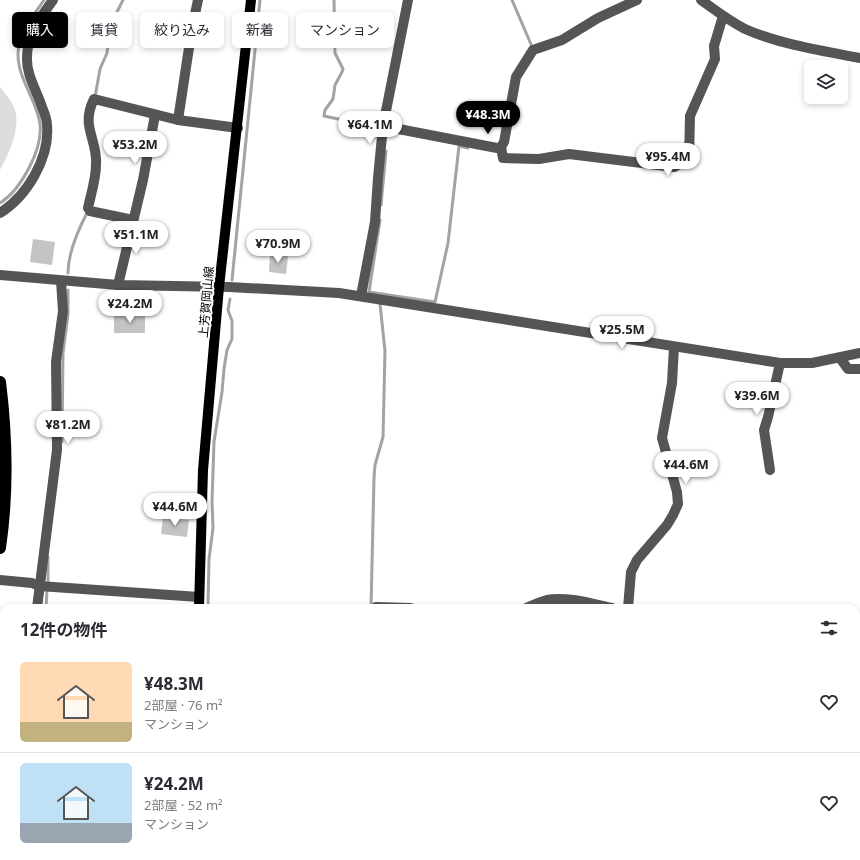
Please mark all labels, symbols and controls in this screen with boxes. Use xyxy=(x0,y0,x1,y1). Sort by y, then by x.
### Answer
chip: 購入 xyxy=(12,12,68,48)
chip: 賃貸 xyxy=(76,12,132,48)
chip: 絞り込み xyxy=(140,12,224,48)
chip: 新着 xyxy=(232,12,288,48)
chip: マンション xyxy=(296,12,394,48)
map controls xyxy=(804,60,848,104)
button: layers xyxy=(804,60,848,104)
pin: ¥48.3M xyxy=(455,101,521,135)
text: ¥48.3M xyxy=(465,105,511,123)
pin: ¥64.1M xyxy=(337,111,403,145)
text: ¥64.1M xyxy=(347,115,393,133)
pin: ¥53.2M xyxy=(102,131,168,165)
text: ¥53.2M xyxy=(112,135,158,153)
pin: ¥95.4M xyxy=(635,143,701,177)
text: ¥95.4M xyxy=(645,147,691,165)
pin: ¥51.1M xyxy=(103,221,169,255)
text: ¥51.1M xyxy=(113,225,159,243)
pin: ¥70.9M xyxy=(245,230,311,264)
text: ¥70.9M xyxy=(255,234,301,252)
street label: 上芳賀岡山線 xyxy=(194,265,218,339)
pin: ¥24.2M xyxy=(97,290,163,324)
text: ¥24.2M xyxy=(107,294,153,312)
pin: ¥25.5M xyxy=(589,316,655,350)
text: ¥25.5M xyxy=(599,320,645,338)
pin: ¥39.6M xyxy=(724,382,790,416)
text: ¥39.6M xyxy=(734,386,780,404)
pin: ¥81.2M xyxy=(35,411,101,445)
text: ¥81.2M xyxy=(45,415,91,433)
pin: ¥44.6M xyxy=(653,451,719,485)
text: ¥44.6M xyxy=(663,455,709,473)
pin: ¥44.6M xyxy=(142,493,208,527)
text: ¥44.6M xyxy=(152,497,198,515)
icon: filters xyxy=(818,617,840,639)
text: 12件の物件 xyxy=(20,618,107,641)
text: ¥48.3M xyxy=(144,672,204,695)
icon: home xyxy=(52,678,100,726)
icon: heart xyxy=(818,691,840,713)
text: 2部屋 · 76 m² xyxy=(144,696,223,714)
text: マンション xyxy=(144,715,209,733)
text: ¥24.2M xyxy=(144,772,204,795)
icon: home xyxy=(52,779,100,827)
icon: heart xyxy=(818,792,840,814)
text: 2部屋 · 52 m² xyxy=(144,796,223,814)
text: マンション xyxy=(144,815,209,833)

